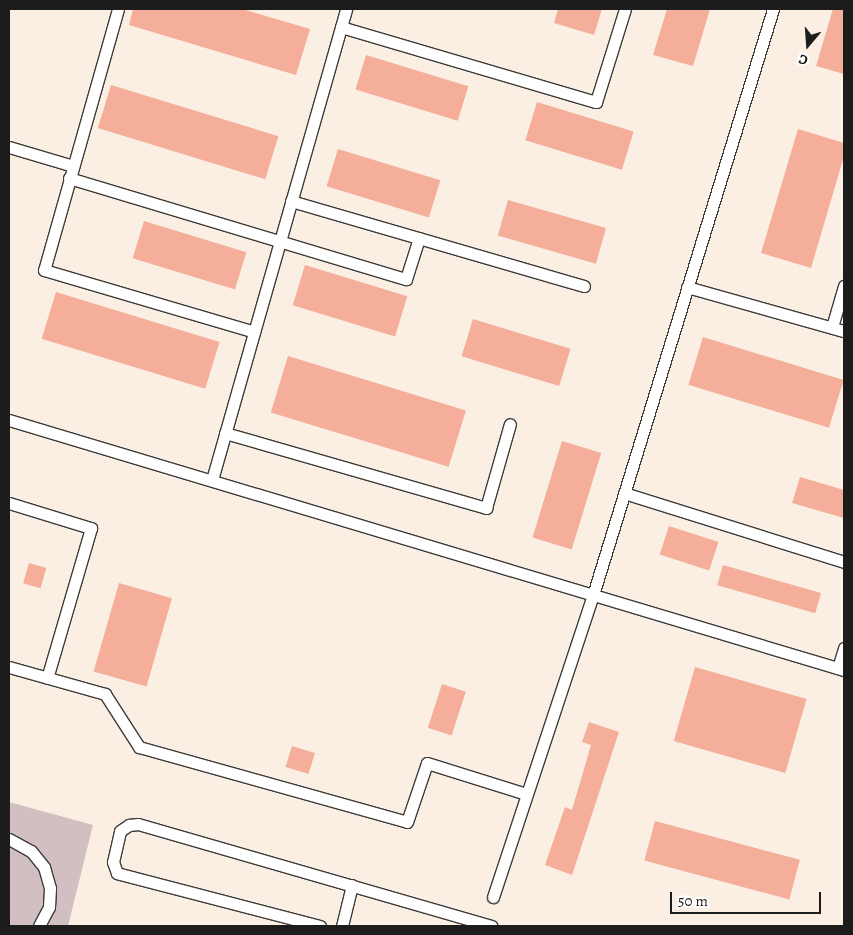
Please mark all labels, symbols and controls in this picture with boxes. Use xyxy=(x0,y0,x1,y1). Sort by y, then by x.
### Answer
north arrow xyxy=(783,20,833,70)
text: С xyxy=(796,49,810,70)
scale bar xyxy=(673,882,824,914)
text: 50 m xyxy=(678,891,708,911)

